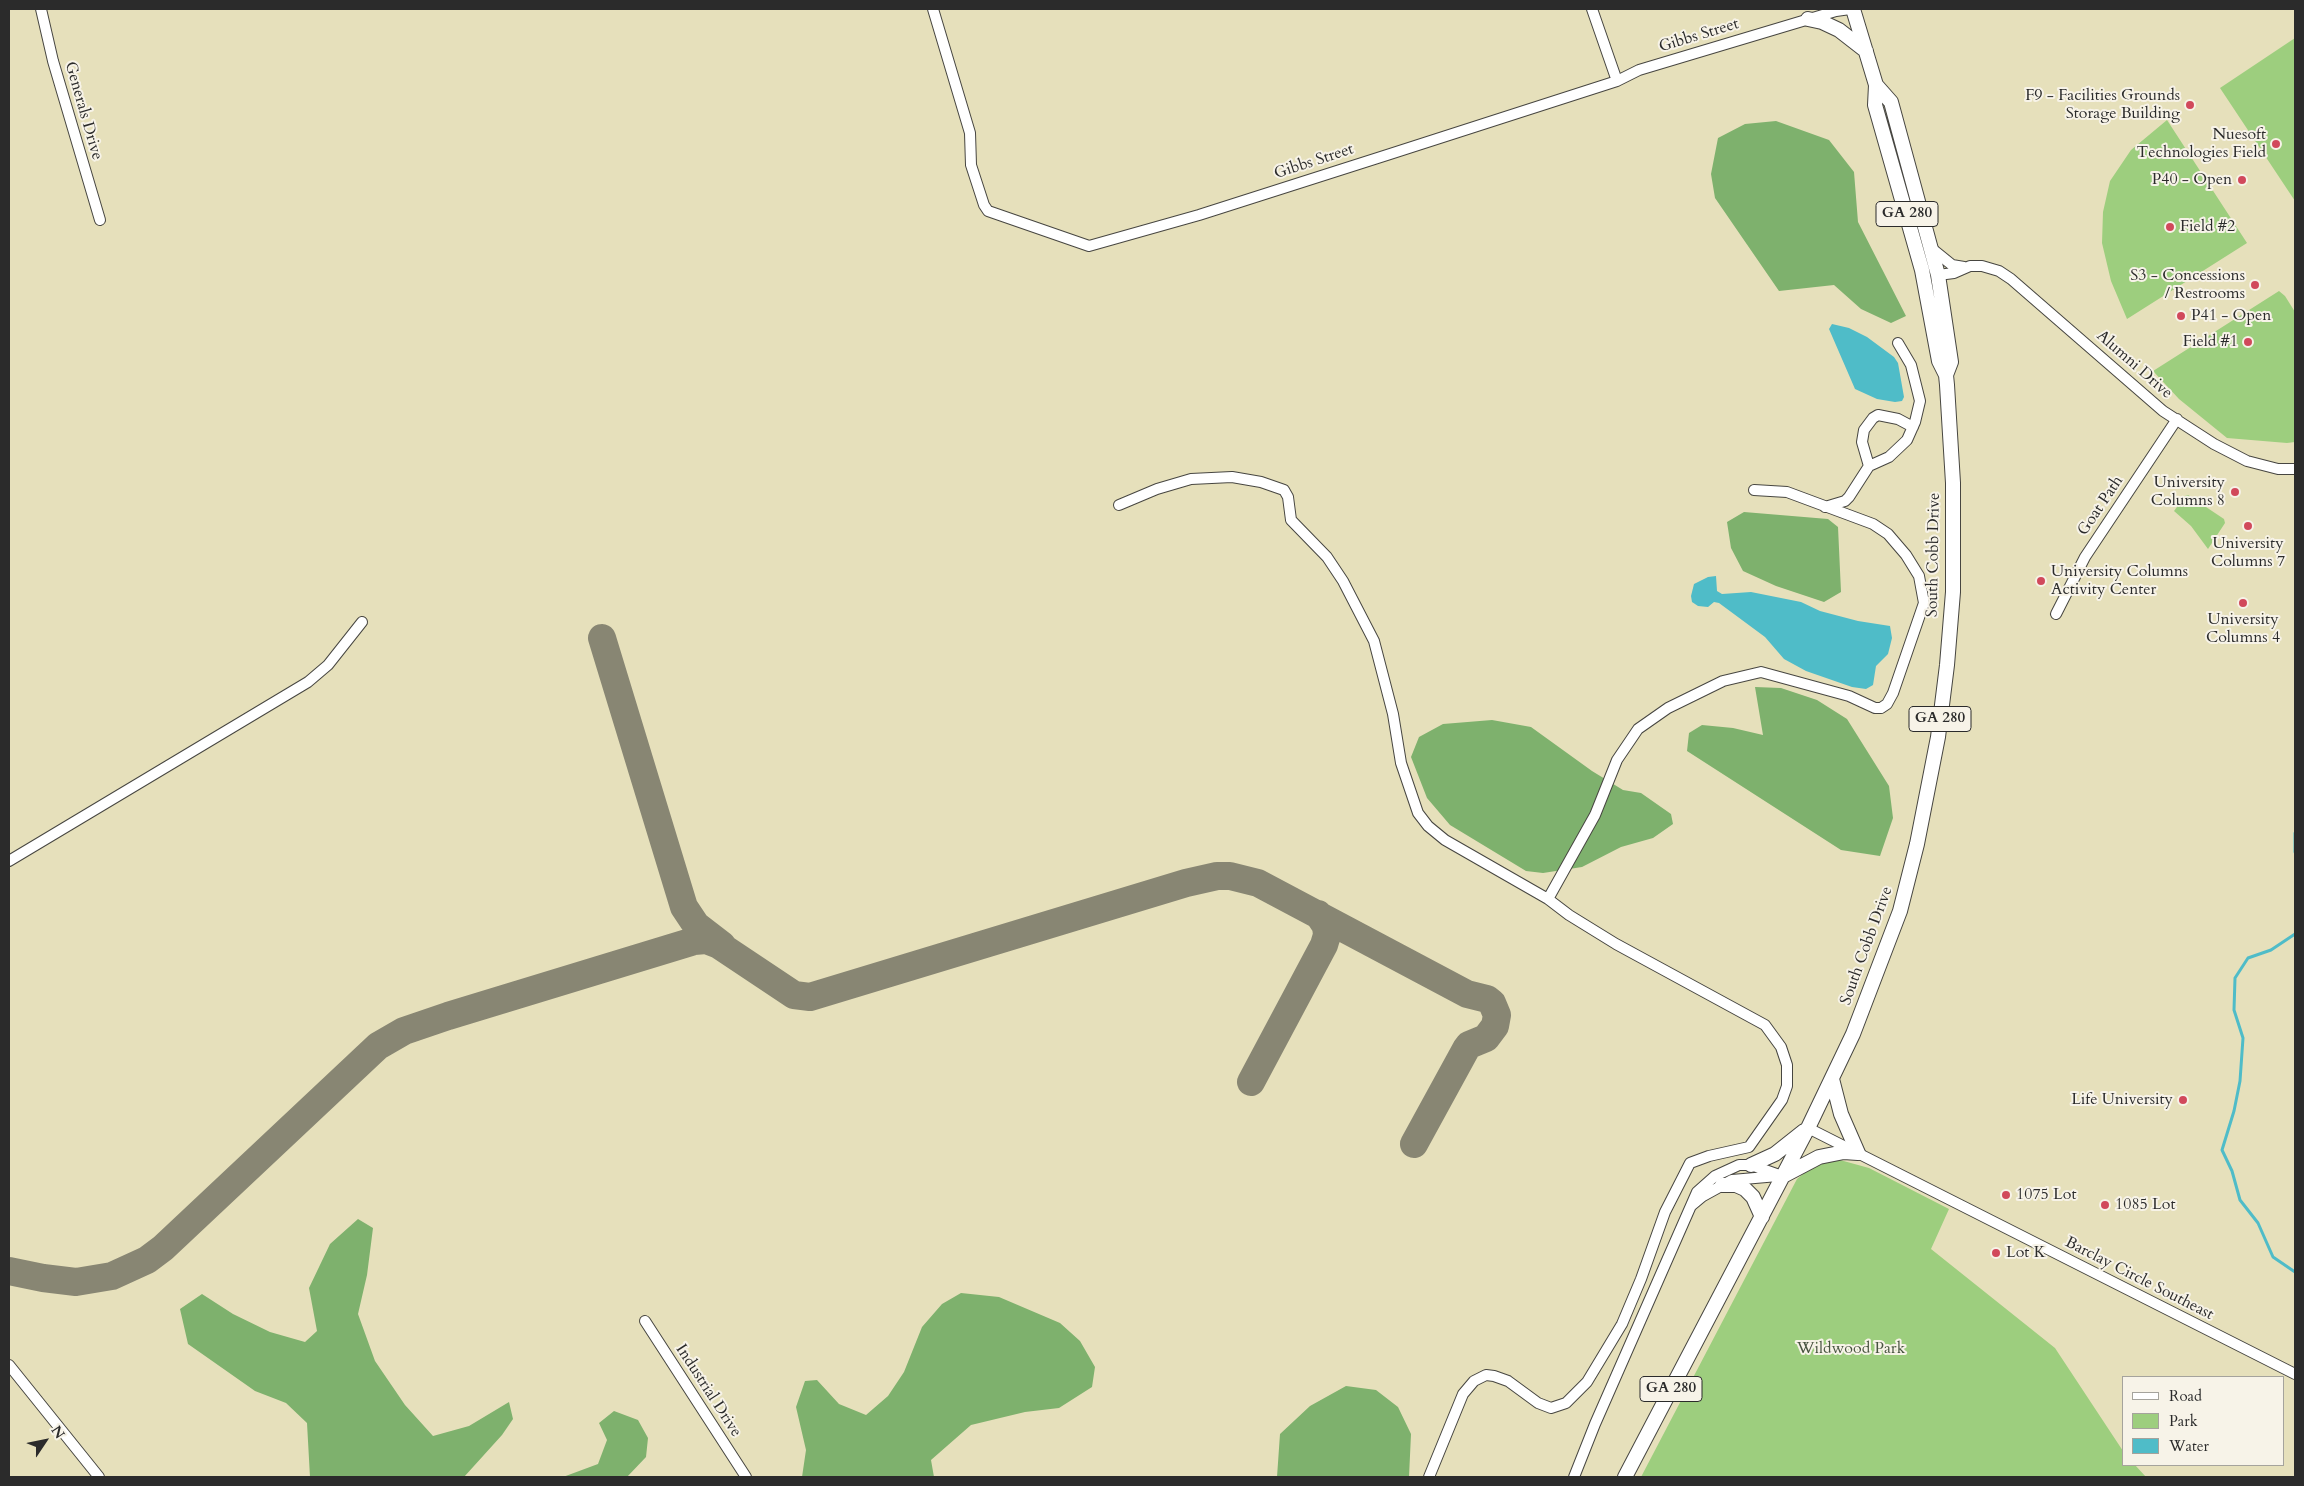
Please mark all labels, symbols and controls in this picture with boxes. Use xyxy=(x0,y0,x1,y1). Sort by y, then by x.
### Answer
street label: Gibbs Street xyxy=(1657,15,1741,57)
street label: Generals Drive xyxy=(60,60,106,162)
place label: F9 - Facilities Grounds Storage Building xyxy=(2025,86,2180,124)
marker: F9 - Facilities Grounds Storage Building xyxy=(2184,99,2196,111)
place label: Nuesoft Technologies Field xyxy=(2137,125,2266,163)
marker: Nuesoft Technologies Field xyxy=(2270,138,2282,150)
street label: Gibbs Street xyxy=(1272,140,1356,184)
place label: P40 - Open xyxy=(2152,170,2232,190)
marker: P40 - Open xyxy=(2236,174,2248,186)
road number: GA 280 xyxy=(1876,202,1938,226)
place label: Field #2 xyxy=(2180,217,2235,237)
marker: Field #2 xyxy=(2164,221,2176,233)
place label: S3 - Concessions / Restrooms xyxy=(2130,266,2245,304)
marker: S3 - Concessions / Restrooms xyxy=(2249,279,2261,291)
place label: P41 - Open xyxy=(2191,306,2271,326)
marker: P41 - Open xyxy=(2175,310,2187,322)
street label: Alumni Drive xyxy=(2092,327,2176,403)
place label: Field #1 xyxy=(2183,332,2238,352)
marker: Field #1 xyxy=(2242,336,2254,348)
street label: Goat Path xyxy=(2074,473,2128,539)
place label: University Columns 8 xyxy=(2151,473,2225,511)
marker: University Columns 8 xyxy=(2229,486,2241,498)
street label: South Cobb Drive xyxy=(1923,493,1945,617)
marker: University Columns 7 xyxy=(2242,520,2254,532)
place label: University Columns 7 xyxy=(2211,534,2285,572)
place label: University Columns Activity Center xyxy=(2051,562,2188,600)
marker: University Columns Activity Center xyxy=(2035,575,2047,587)
marker: University Columns 4 xyxy=(2237,597,2249,609)
place label: University Columns 4 xyxy=(2206,610,2280,648)
road number: GA 280 xyxy=(1909,706,1971,732)
street label: South Cobb Drive xyxy=(1837,884,1897,1008)
place label: Life University xyxy=(2071,1090,2173,1110)
marker: Life University xyxy=(2177,1094,2189,1106)
place label: 1075 Lot xyxy=(2016,1185,2076,1205)
marker: 1075 Lot xyxy=(2000,1189,2012,1201)
place label: 1085 Lot xyxy=(2115,1195,2175,1215)
marker: 1085 Lot xyxy=(2099,1199,2111,1211)
street label: Barclay Circle Southeast xyxy=(2062,1233,2216,1325)
place label: Lot K xyxy=(2006,1243,2046,1263)
marker: Lot K xyxy=(1990,1247,2002,1259)
park label: Wildwood Park xyxy=(1797,1339,1905,1359)
street label: Industrial Drive xyxy=(671,1341,745,1441)
road number: GA 280 xyxy=(1640,1376,1702,1402)
legend xyxy=(2122,1376,2284,1466)
text: Road xyxy=(2169,1386,2202,1406)
text: Park xyxy=(2169,1411,2198,1431)
north arrow xyxy=(20,1416,70,1466)
text: N xyxy=(47,1422,69,1443)
text: Water xyxy=(2169,1436,2209,1456)

